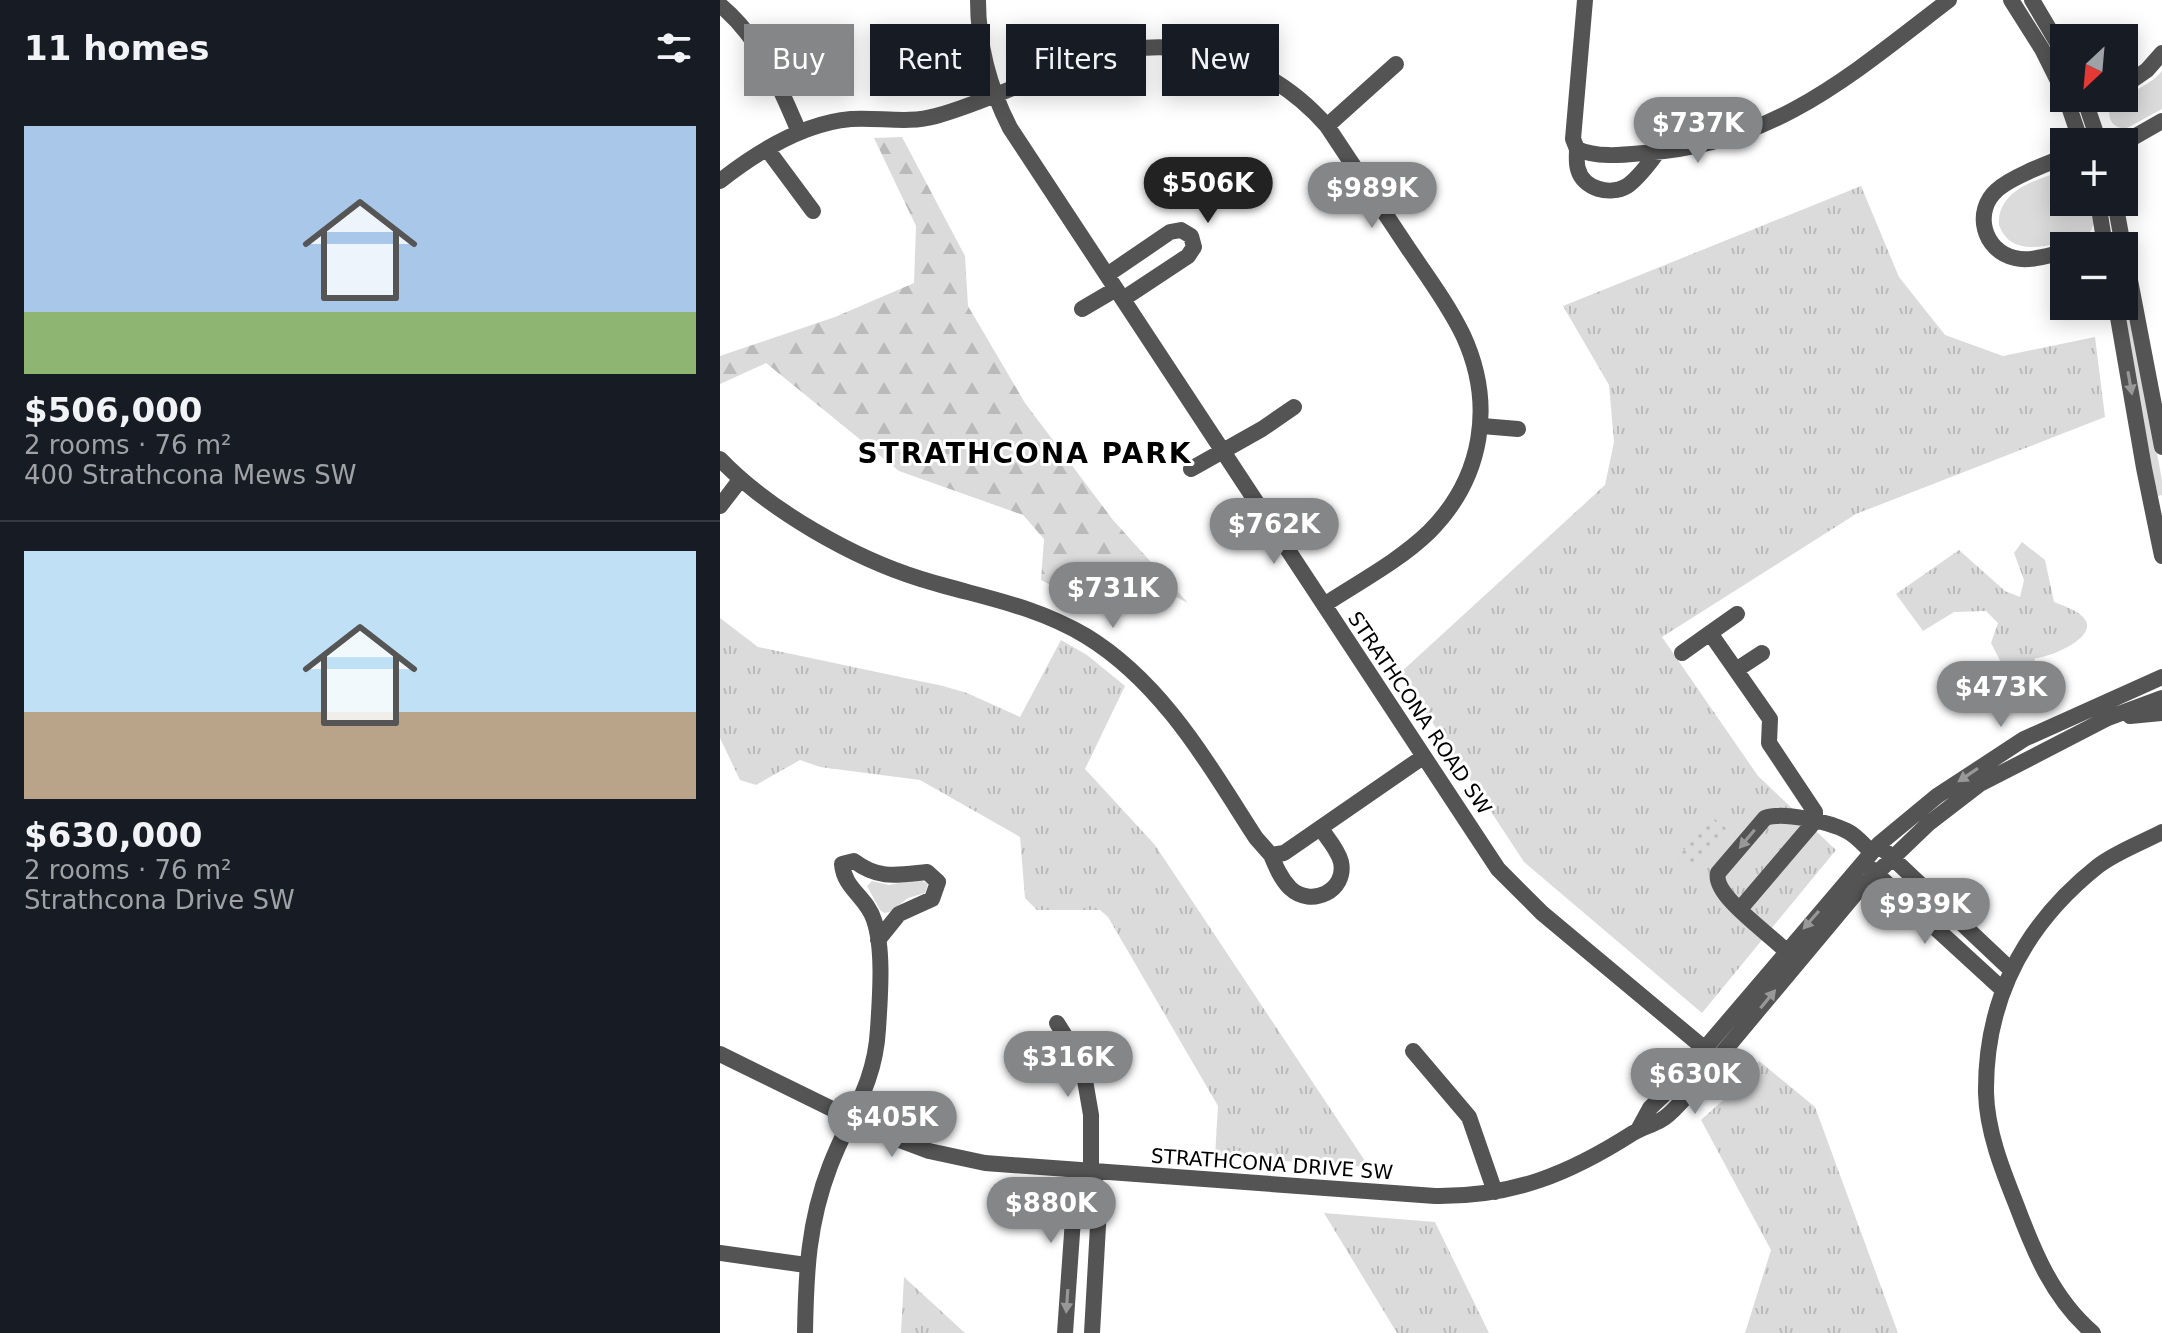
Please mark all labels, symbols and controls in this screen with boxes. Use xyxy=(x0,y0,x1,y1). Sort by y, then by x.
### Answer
chip: Buy xyxy=(744,24,854,96)
chip: Rent xyxy=(870,24,990,96)
chip: Filters xyxy=(1006,24,1146,96)
chip: New xyxy=(1162,24,1279,96)
north arrow xyxy=(2050,24,2138,112)
map controls xyxy=(2050,24,2138,320)
icon: filters xyxy=(652,26,696,70)
text: 11 homes xyxy=(24,28,209,68)
pin: $737K xyxy=(1642,97,1754,165)
text: $737K xyxy=(1652,108,1744,138)
button: + xyxy=(2050,128,2138,216)
pin: $506K xyxy=(1152,157,1264,225)
pin: $989K xyxy=(1316,162,1428,230)
text: $506K xyxy=(1162,168,1254,198)
text: $989K xyxy=(1326,173,1418,203)
icon: home xyxy=(288,178,432,322)
button: − xyxy=(2050,232,2138,320)
one-way arrow xyxy=(2125,371,2137,396)
text: $506,000 xyxy=(24,390,203,430)
text: 2 rooms · 76 m² xyxy=(24,430,232,460)
district label: STRATHCONA PARK xyxy=(858,437,1192,470)
text: 400 Strathcona Mews SW xyxy=(24,460,356,490)
pin: $762K xyxy=(1218,498,1330,566)
text: $762K xyxy=(1228,509,1320,539)
pin: $731K xyxy=(1057,562,1169,630)
text: $731K xyxy=(1067,573,1159,603)
icon: home xyxy=(288,603,432,747)
street label: STRATHCONA ROAD SW xyxy=(1343,607,1497,819)
pin: $473K xyxy=(1945,661,2057,729)
text: $473K xyxy=(1955,672,2047,702)
one-way arrow xyxy=(1957,767,1978,782)
text: $630,000 xyxy=(24,815,203,855)
one-way arrow xyxy=(1739,829,1756,849)
text: 2 rooms · 76 m² xyxy=(24,855,232,885)
pin: $939K xyxy=(1869,878,1981,946)
text: Strathcona Drive SW xyxy=(24,885,295,915)
text: $939K xyxy=(1879,889,1971,919)
one-way arrow xyxy=(1803,910,1821,930)
one-way arrow xyxy=(1759,989,1775,1009)
pin: $316K xyxy=(1012,1031,1124,1099)
text: $316K xyxy=(1022,1042,1114,1072)
pin: $630K xyxy=(1639,1048,1751,1116)
text: $630K xyxy=(1649,1059,1741,1089)
pin: $405K xyxy=(836,1091,948,1159)
text: $405K xyxy=(846,1102,938,1132)
street label: STRATHCONA DRIVE SW xyxy=(1150,1144,1394,1184)
pin: $880K xyxy=(995,1177,1107,1245)
text: $880K xyxy=(1005,1188,1097,1218)
one-way arrow xyxy=(1060,1289,1073,1314)

